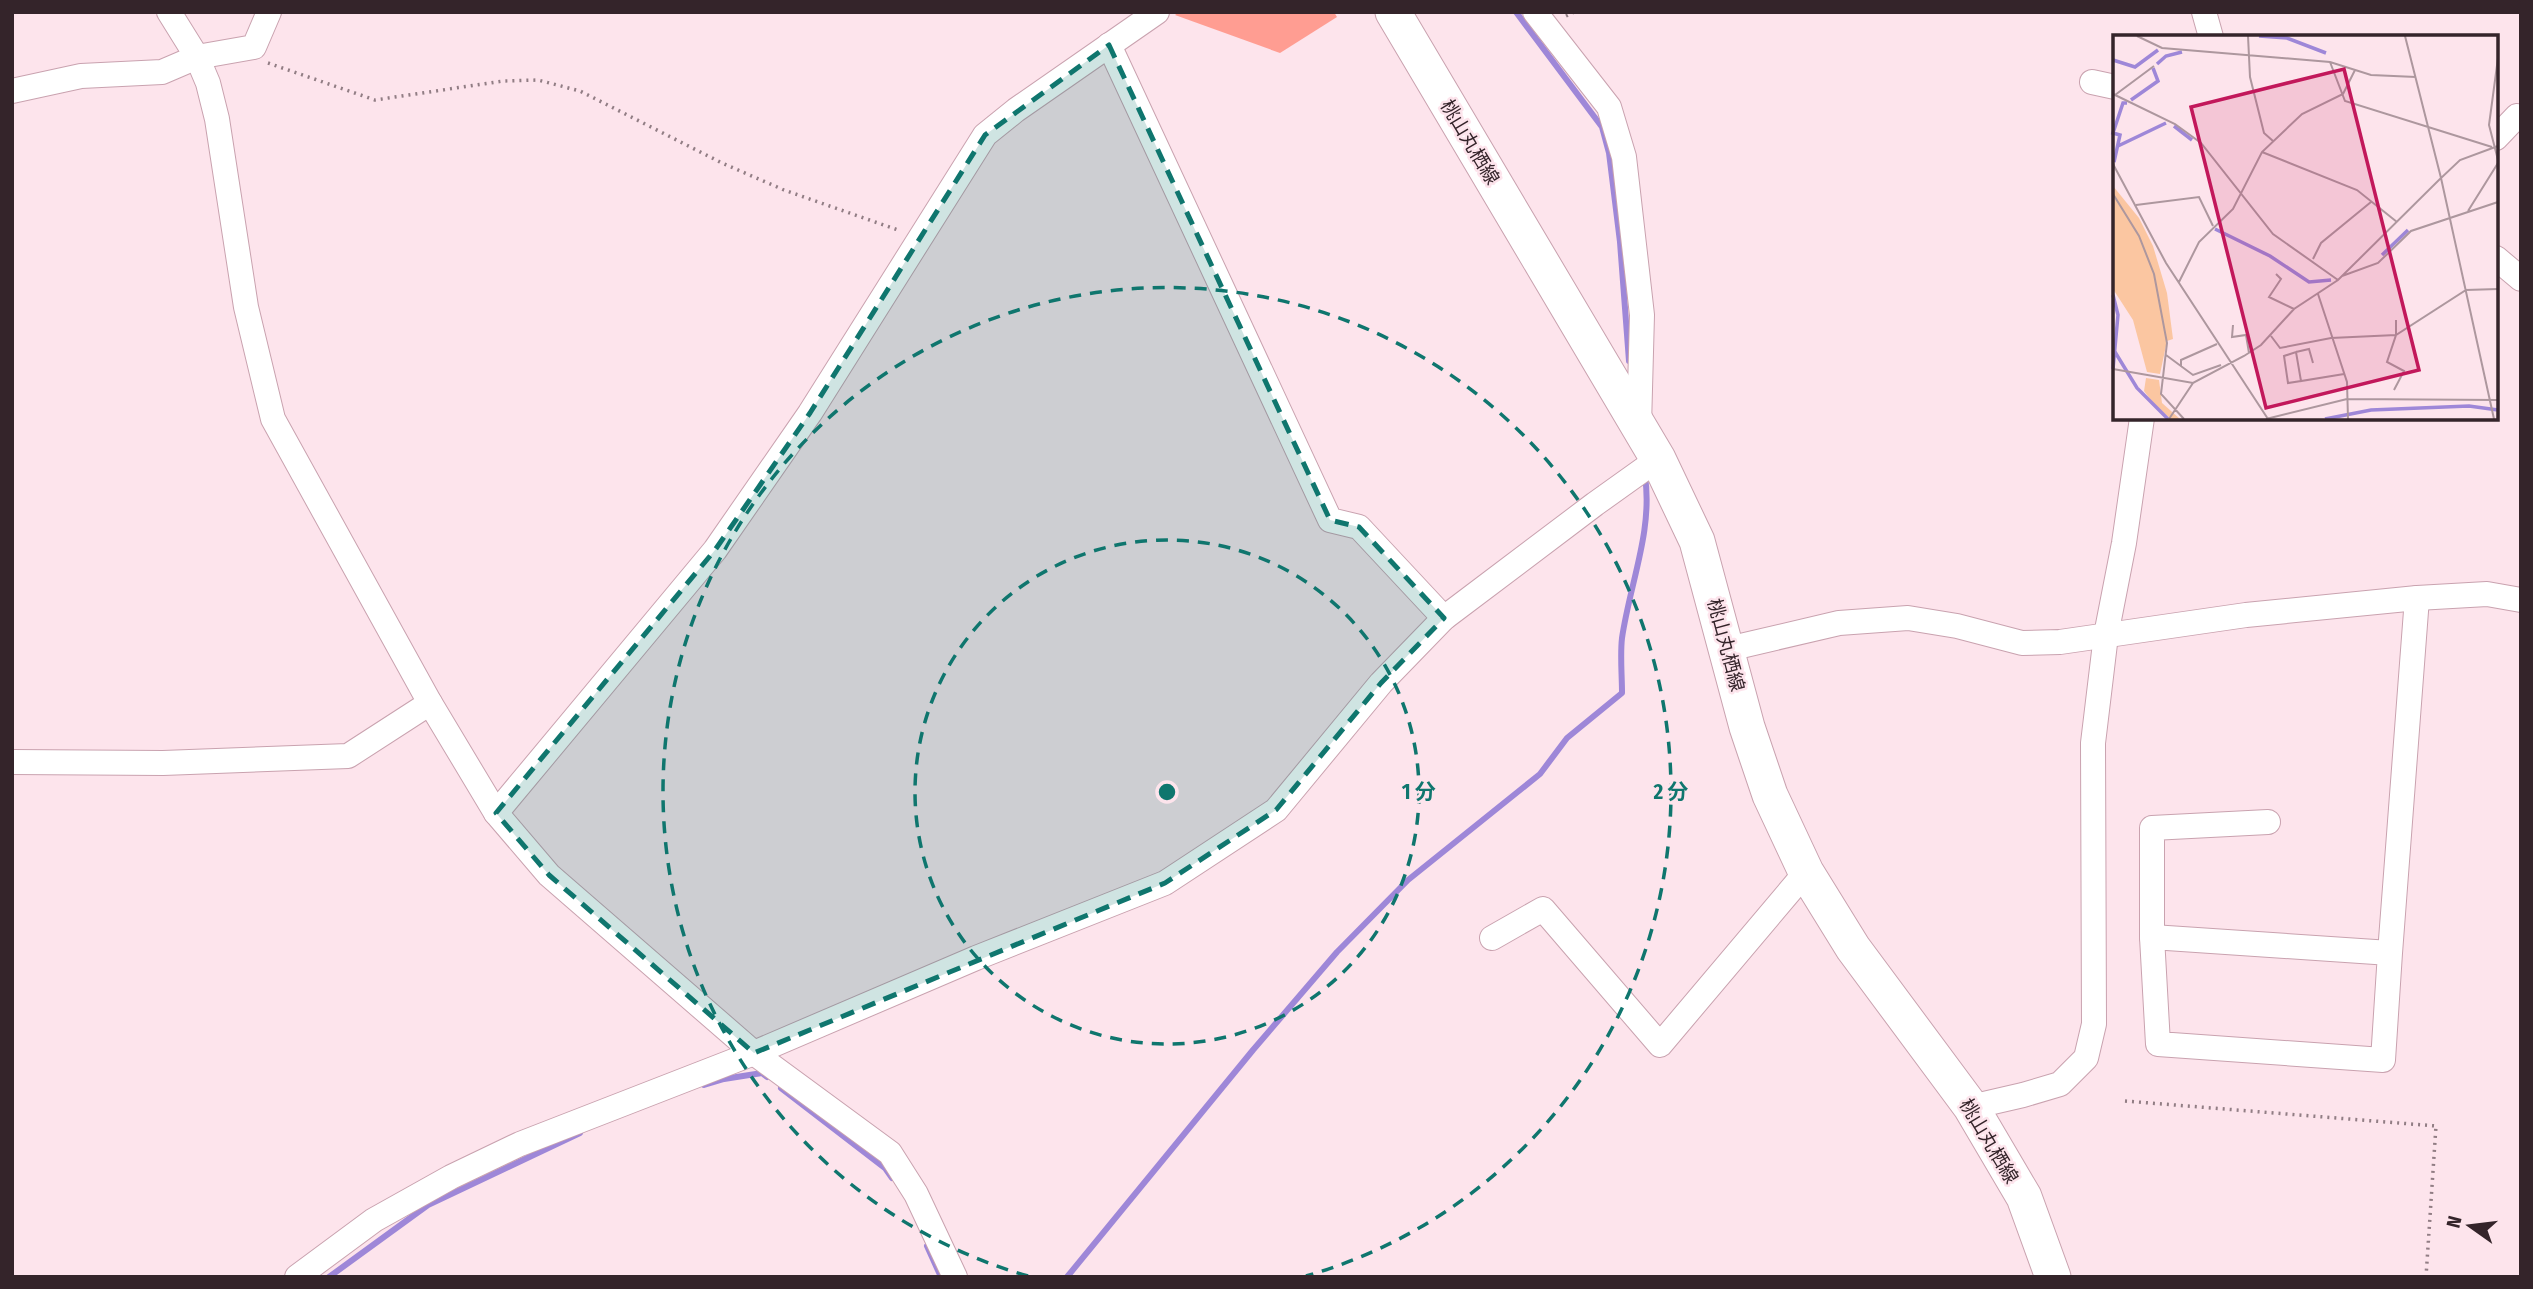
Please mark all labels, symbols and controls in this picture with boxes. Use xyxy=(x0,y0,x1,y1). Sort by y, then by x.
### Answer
inset map xyxy=(2113,35,2498,420)
street label: 桃山丸栖線 xyxy=(1436,95,1504,189)
street label: 桃山丸栖線 xyxy=(1703,596,1749,694)
text: 1 分 xyxy=(1402,779,1436,805)
text: 2 分 xyxy=(1652,779,1689,805)
centre of rings xyxy=(1155,780,1179,804)
street label: 桃山丸栖線 xyxy=(1955,1094,2023,1188)
north arrow xyxy=(2435,1191,2505,1261)
text: N xyxy=(2441,1214,2467,1230)

